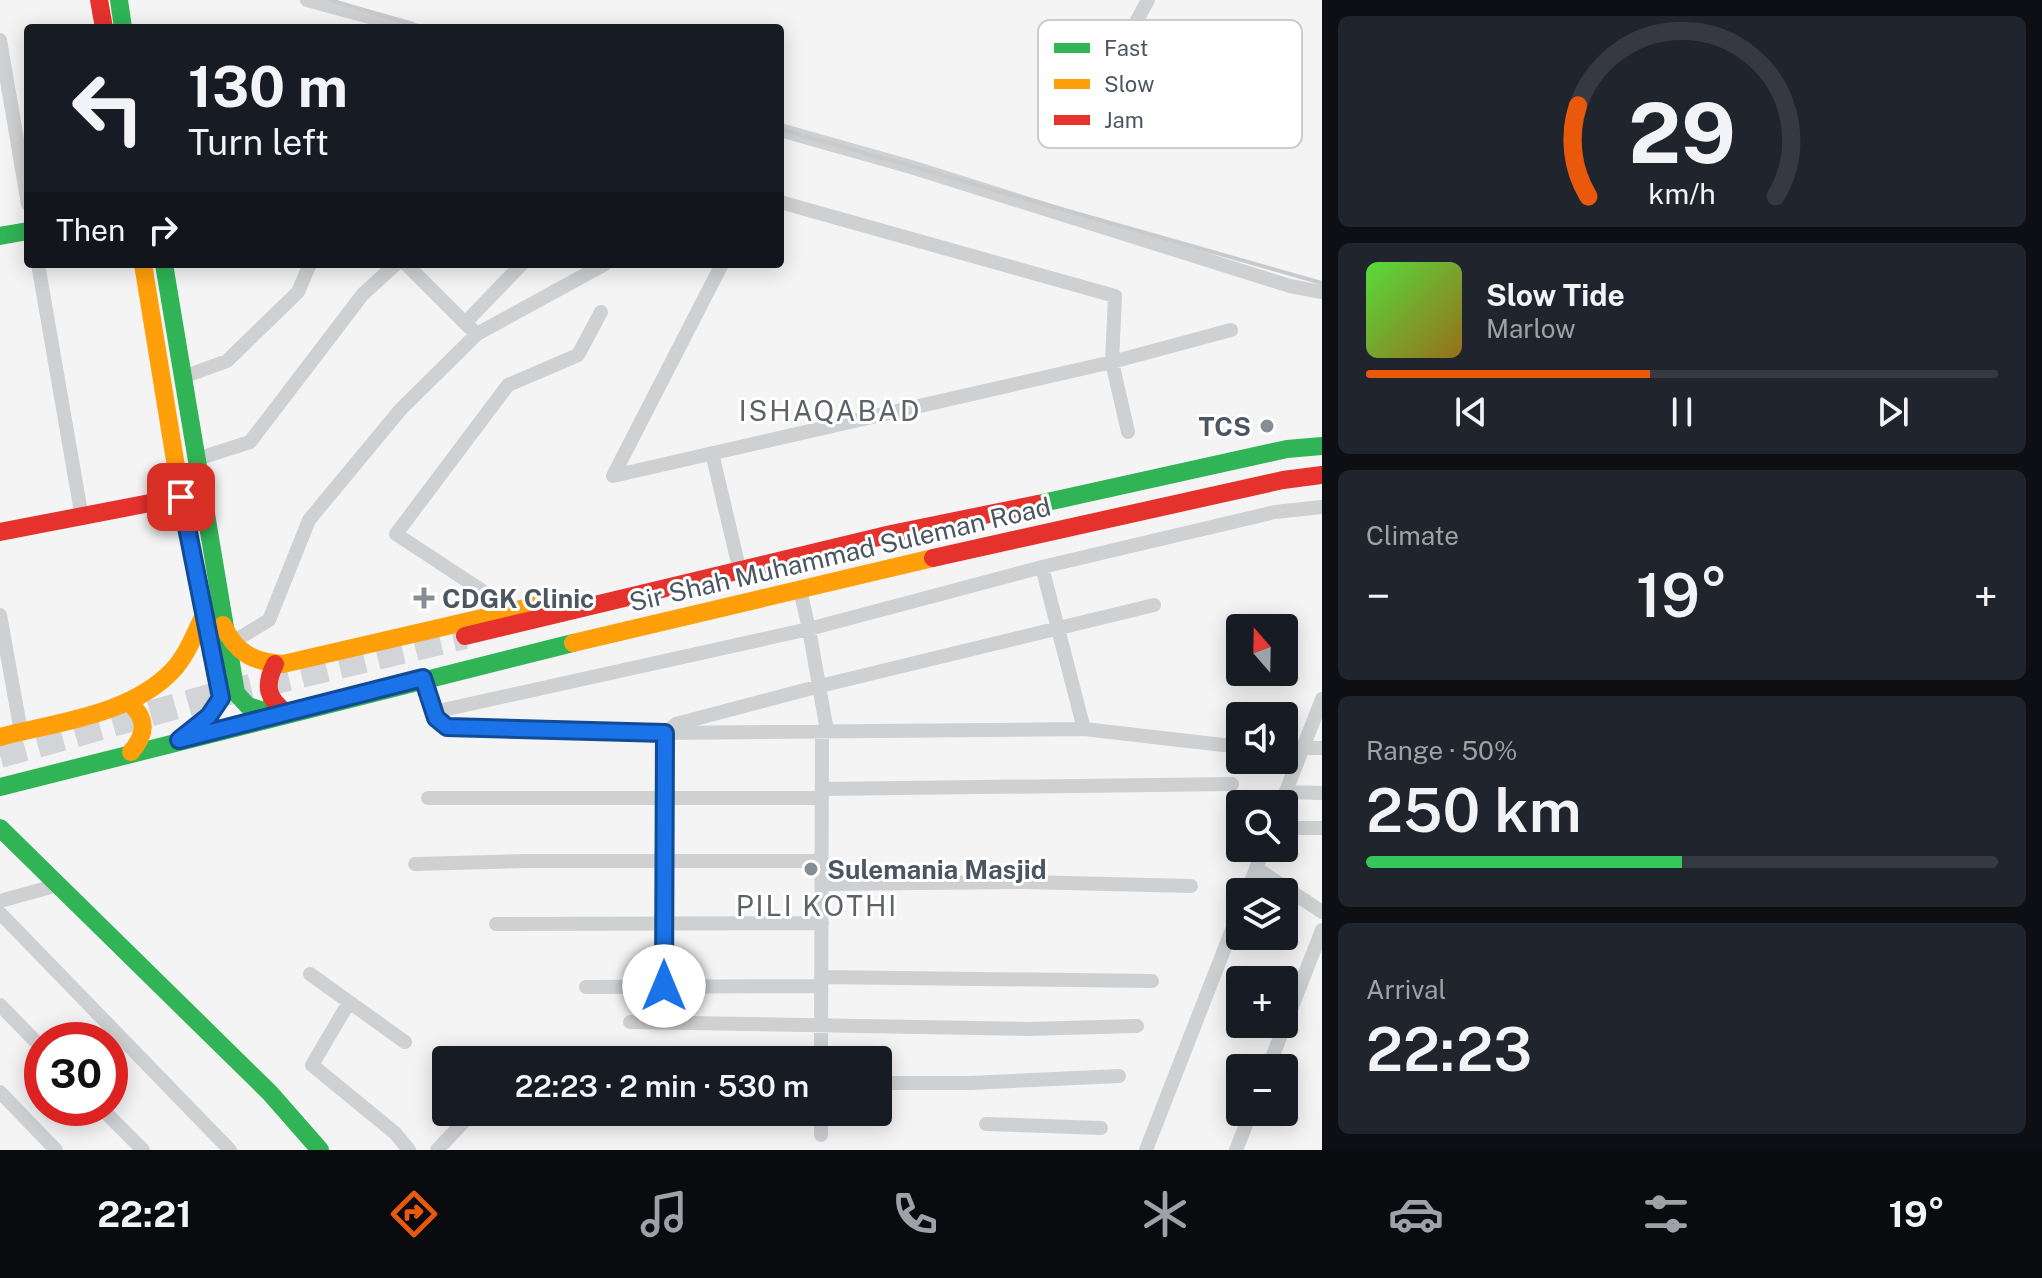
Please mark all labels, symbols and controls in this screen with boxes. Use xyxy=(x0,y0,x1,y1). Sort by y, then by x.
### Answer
legend xyxy=(1038,20,1302,148)
text: Fast xyxy=(1104,35,1148,61)
text: 130 m xyxy=(188,54,348,120)
icon: left xyxy=(56,56,160,160)
text: Slow xyxy=(1104,71,1154,97)
text: 29 xyxy=(1628,84,1736,182)
text: Jam xyxy=(1104,107,1144,133)
text: Turn left xyxy=(188,121,329,163)
text: km/h xyxy=(1648,178,1716,211)
icon: right xyxy=(141,208,185,252)
text: Then xyxy=(56,212,125,248)
text: Slow Tide xyxy=(1486,277,1625,313)
text: Marlow xyxy=(1486,313,1576,344)
icon: previous xyxy=(1449,390,1493,434)
icon: pause xyxy=(1660,390,1704,434)
icon: next xyxy=(1871,390,1915,434)
district label: ISHAQABAD xyxy=(739,394,921,427)
place label: TCS xyxy=(1198,411,1251,442)
marker: TCS xyxy=(1258,417,1276,435)
pin xyxy=(147,463,215,531)
icon: arrive xyxy=(159,475,203,519)
street label: Sir Shah Muhammad Suleman Road xyxy=(626,490,1054,618)
text: Climate xyxy=(1366,520,1459,551)
text: 19° xyxy=(1636,560,1728,631)
text: − xyxy=(1366,570,1390,622)
text: + xyxy=(1974,570,1998,622)
place label: CDGK Clinic xyxy=(442,583,594,614)
marker: CDGK Clinic xyxy=(413,587,435,609)
north arrow xyxy=(1226,614,1298,686)
map controls xyxy=(1226,614,1298,1126)
button: sound xyxy=(1226,702,1298,774)
text: Range · 50% xyxy=(1366,735,1518,766)
text: 250 km xyxy=(1366,775,1582,846)
button: search xyxy=(1226,790,1298,862)
place label: Sulemania Masjid xyxy=(827,854,1047,885)
marker: Sulemania Masjid xyxy=(802,860,820,878)
button: layers xyxy=(1226,878,1298,950)
district label: PILI KOTHI xyxy=(736,889,898,922)
position arrow xyxy=(622,944,706,1028)
button: + xyxy=(1226,966,1298,1038)
text: Arrival xyxy=(1366,974,1446,1005)
text: 22:23 xyxy=(1366,1014,1532,1085)
speed limit sign: 30 xyxy=(24,1022,128,1126)
button: − xyxy=(1226,1054,1298,1126)
text: 22:23 · 2 min · 530 m xyxy=(515,1068,809,1104)
icon: directions xyxy=(386,1186,442,1242)
icon: music xyxy=(636,1186,692,1242)
icon: phone xyxy=(887,1186,943,1242)
icon: climate xyxy=(1137,1186,1193,1242)
icon: car xyxy=(1388,1186,1444,1242)
icon: filters xyxy=(1638,1186,1694,1242)
text: 22:21 xyxy=(97,1193,192,1235)
text: 19° xyxy=(1889,1193,1945,1235)

